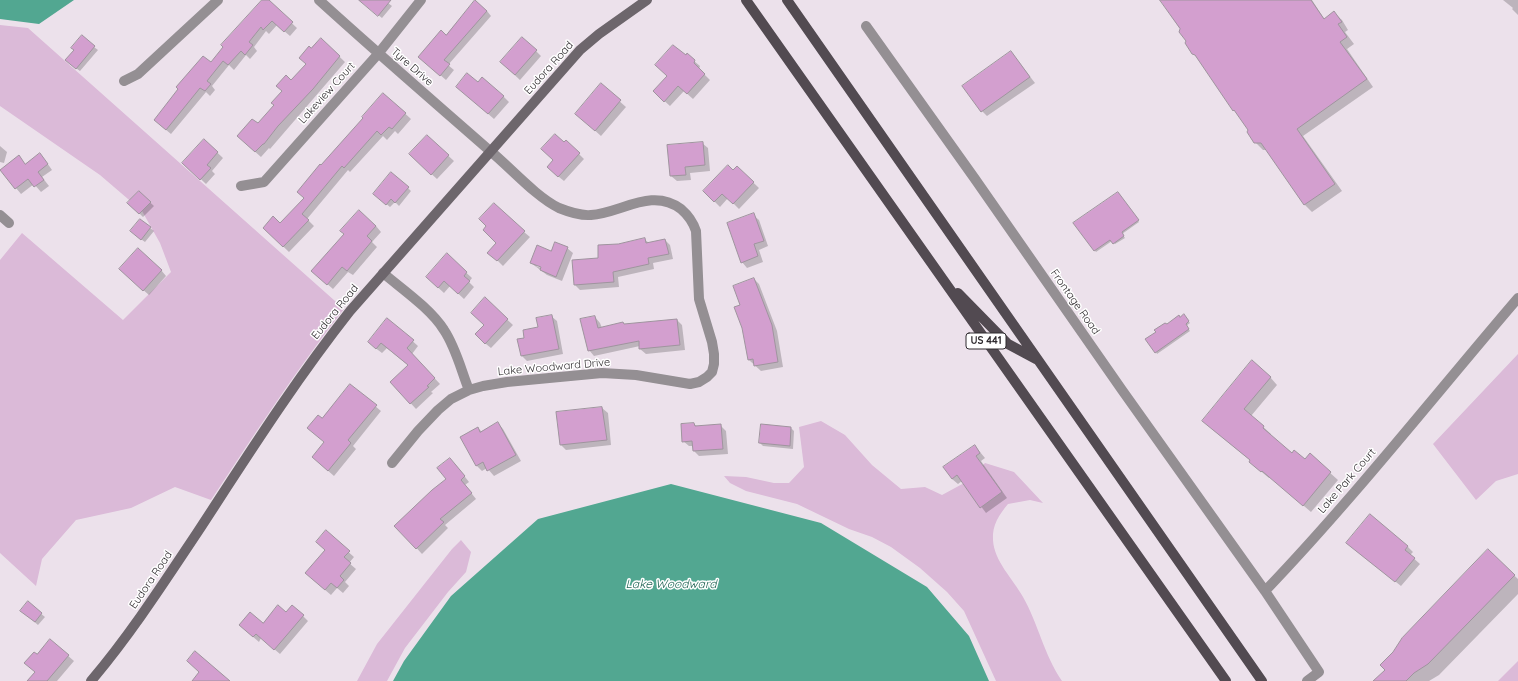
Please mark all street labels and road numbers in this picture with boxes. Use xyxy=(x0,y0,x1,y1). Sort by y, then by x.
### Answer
street label: Eudora Road xyxy=(522,39,576,97)
street label: Tyre Drive xyxy=(388,45,436,89)
street label: Lakeview Court xyxy=(296,60,358,126)
street label: Frontage Road xyxy=(1048,267,1102,337)
street label: Eudora Road xyxy=(309,282,361,342)
road number: US 441 xyxy=(966,333,1006,349)
street label: Lake Woodward Drive xyxy=(497,356,611,378)
street label: Lake Park Court xyxy=(1315,446,1379,516)
street label: Eudora Road xyxy=(127,549,175,611)

